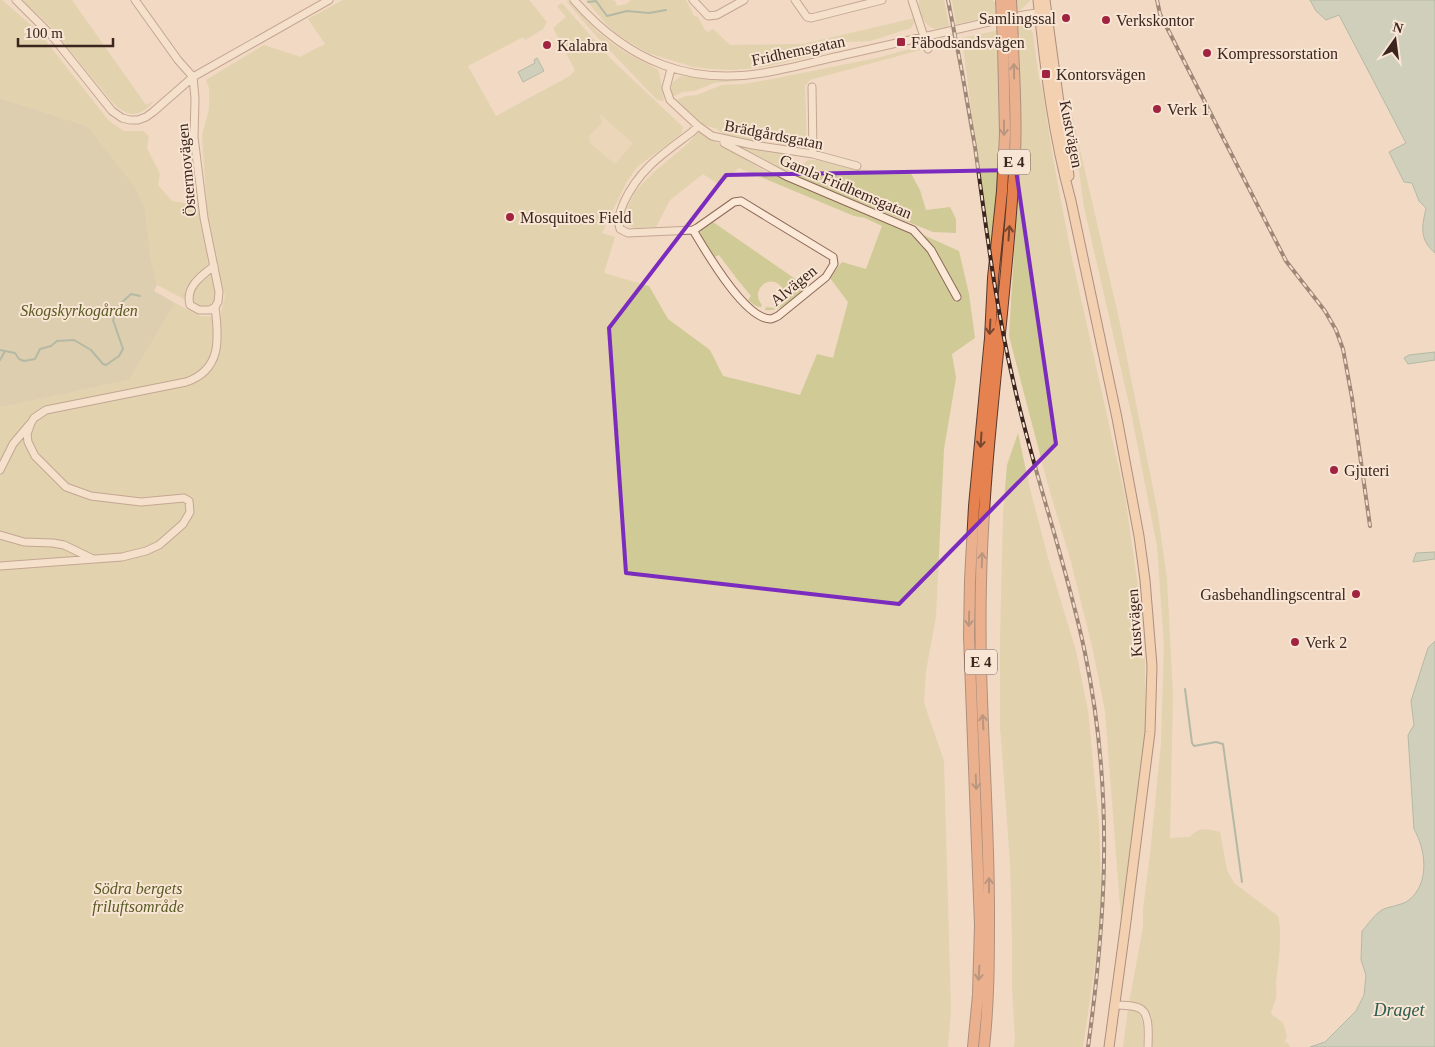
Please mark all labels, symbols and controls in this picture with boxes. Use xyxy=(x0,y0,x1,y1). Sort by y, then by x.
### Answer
place label: Samlingssal xyxy=(979,10,1057,28)
marker: Samlingssal xyxy=(1060,12,1072,24)
place label: Verkskontor xyxy=(1116,12,1195,29)
marker: Verkskontor xyxy=(1100,14,1112,26)
scale bar xyxy=(18,15,112,47)
north arrow xyxy=(1370,15,1420,65)
text: N xyxy=(1391,19,1405,36)
text: 100 m xyxy=(25,25,63,41)
street label: Fridhemsgatan xyxy=(750,32,847,70)
place label: Fäbodsandsvägen xyxy=(911,34,1025,52)
marker: Fäbodsandsvägen xyxy=(895,36,907,48)
place label: Kalabra xyxy=(557,37,608,54)
marker: Kalabra xyxy=(541,39,553,51)
place label: Kompressorstation xyxy=(1217,45,1338,63)
marker: Kompressorstation xyxy=(1201,47,1213,59)
one-way arrow xyxy=(1009,63,1019,80)
place label: Kontorsvägen xyxy=(1056,66,1146,84)
marker: Kontorsvägen xyxy=(1040,68,1052,80)
street label: Kustvägen xyxy=(1056,99,1086,169)
place label: Verk 1 xyxy=(1167,101,1209,118)
marker: Verk 1 xyxy=(1151,103,1163,115)
street label: Brädgårdsgatan xyxy=(723,117,825,153)
one-way arrow xyxy=(999,120,1009,136)
street label: Östermovägen xyxy=(174,123,200,217)
road number: E 4 xyxy=(998,150,1030,174)
street label: Gamla Fridhemsgatan xyxy=(777,151,914,223)
place label: Mosquitoes Field xyxy=(520,209,632,227)
marker: Mosquitoes Field xyxy=(504,211,516,223)
one-way arrow xyxy=(1004,226,1013,242)
street label: Alvägen xyxy=(767,262,820,310)
park label: Skogskyrkogården xyxy=(20,302,138,320)
one-way arrow xyxy=(986,319,995,335)
one-way arrow xyxy=(976,431,986,447)
place label: Gjuteri xyxy=(1344,462,1390,480)
marker: Gjuteri xyxy=(1328,464,1340,476)
one-way arrow xyxy=(977,552,987,568)
place label: Gasbehandlingscentral xyxy=(1200,586,1347,604)
street label: Kustvägen xyxy=(1124,588,1146,658)
marker: Gasbehandlingscentral xyxy=(1350,588,1362,600)
one-way arrow xyxy=(965,611,974,627)
place label: Verk 2 xyxy=(1305,634,1347,651)
marker: Verk 2 xyxy=(1289,636,1301,648)
road number: E 4 xyxy=(965,650,997,674)
one-way arrow xyxy=(978,715,987,731)
one-way arrow xyxy=(971,773,980,789)
one-way arrow xyxy=(984,877,994,893)
park label: Södra bergets friluftsområde xyxy=(92,880,184,916)
one-way arrow xyxy=(974,965,983,981)
water label: Draget xyxy=(1373,1000,1425,1020)

